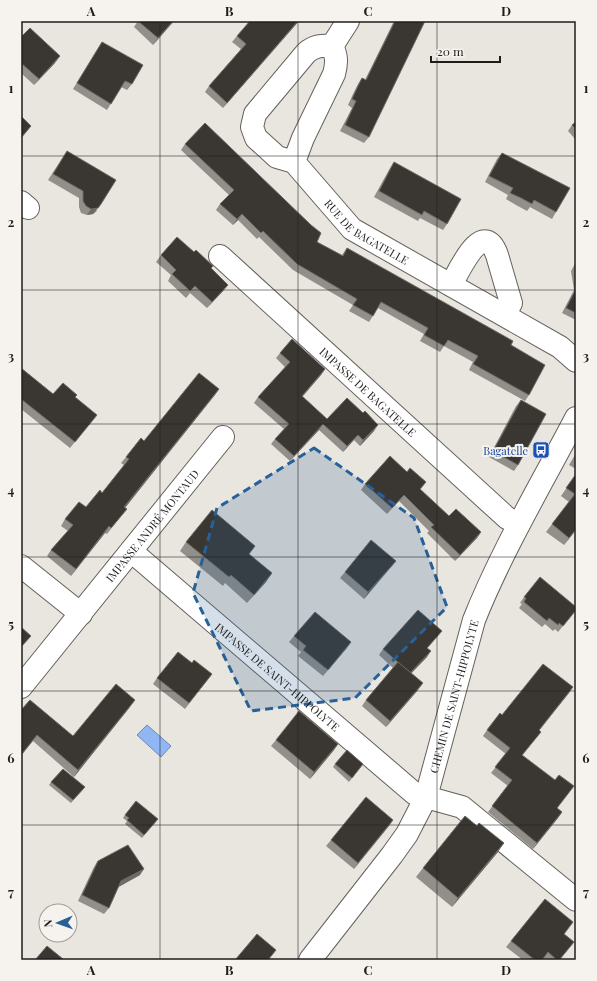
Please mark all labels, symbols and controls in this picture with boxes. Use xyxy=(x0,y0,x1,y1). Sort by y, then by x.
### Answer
text: A xyxy=(86,2,96,19)
text: B xyxy=(225,2,234,19)
text: C xyxy=(363,2,373,19)
text: D xyxy=(501,2,511,19)
scale bar xyxy=(431,38,500,64)
text: 20 m xyxy=(437,43,464,59)
text: 1 xyxy=(9,79,14,96)
text: 1 xyxy=(584,79,589,96)
street label: RUE DE BAGATELLE xyxy=(322,196,412,268)
text: 2 xyxy=(8,213,15,230)
text: 2 xyxy=(583,213,590,230)
street label: IMPASSE DE BAGATELLE xyxy=(317,344,420,440)
text: 3 xyxy=(8,347,14,364)
text: 3 xyxy=(583,347,589,364)
bus stop icon: Bagatelle xyxy=(531,440,551,460)
place label: Bagatelle xyxy=(483,443,528,458)
street label: IMPASSE ANDRÉ MONTAUD xyxy=(102,466,202,584)
text: 4 xyxy=(8,481,15,498)
text: 4 xyxy=(583,481,590,498)
text: 5 xyxy=(8,615,14,632)
text: 5 xyxy=(583,615,589,632)
street label: CHEMIN DE SAINT-HIPPOLYTE xyxy=(425,618,481,775)
street label: IMPASSE DE SAINT-HIPPOLYTE xyxy=(212,619,343,734)
text: 6 xyxy=(7,749,15,766)
text: 6 xyxy=(582,749,590,766)
text: 7 xyxy=(8,883,14,900)
text: 7 xyxy=(583,883,589,900)
north arrow xyxy=(38,903,78,943)
text: N xyxy=(40,919,55,928)
text: A xyxy=(86,961,96,978)
text: B xyxy=(225,961,234,978)
text: C xyxy=(363,961,373,978)
text: D xyxy=(501,961,511,978)

